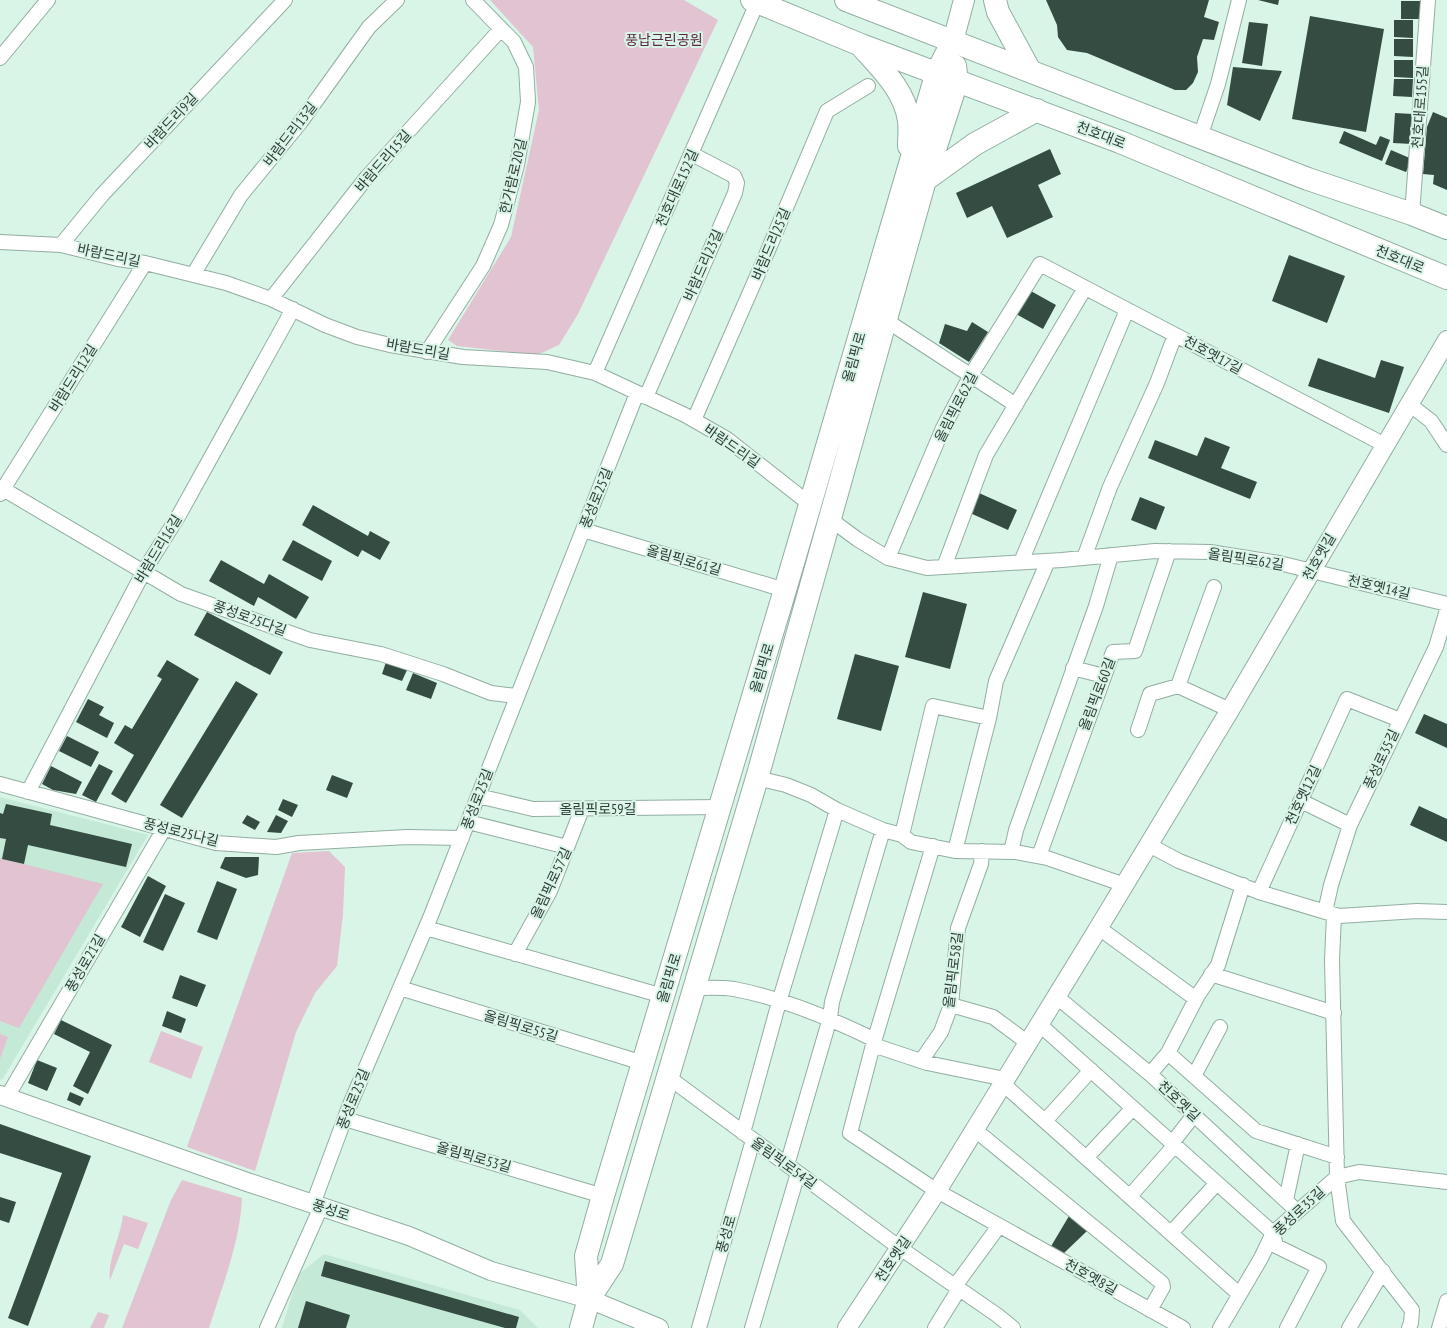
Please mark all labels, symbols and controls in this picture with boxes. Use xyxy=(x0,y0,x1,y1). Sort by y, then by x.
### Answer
park label: 풍납근린공원 xyxy=(625,31,703,49)
street label: 천호대로155길 xyxy=(1408,65,1432,149)
street label: 바람드리9길 xyxy=(140,89,202,153)
street label: 바람드리13길 xyxy=(259,98,321,170)
street label: 천호대로 xyxy=(1074,117,1128,153)
street label: 바람드리15길 xyxy=(351,126,415,196)
street label: 한가람로20길 xyxy=(496,136,530,216)
street label: 천호대로152길 xyxy=(652,146,702,230)
street label: 바람드리25길 xyxy=(748,205,794,283)
street label: 바람드리23길 xyxy=(679,226,727,304)
street label: 바람드리길 xyxy=(76,240,142,270)
street label: 천호대로 xyxy=(1373,241,1427,277)
street label: 올림픽로 xyxy=(838,330,870,384)
street label: 천호옛17길 xyxy=(1180,332,1246,378)
street label: 바람드리길 xyxy=(385,335,451,363)
street label: 바람드리12길 xyxy=(45,341,101,415)
street label: 올림픽로62길 xyxy=(931,369,981,445)
street label: 바람드리길 xyxy=(700,420,764,472)
street label: 풍성로25길 xyxy=(576,465,616,531)
street label: 바람드리16길 xyxy=(130,511,186,587)
street label: 천호옛길 xyxy=(1298,530,1340,584)
street label: 올림픽로61길 xyxy=(645,541,723,579)
street label: 올림픽로62길 xyxy=(1207,544,1285,574)
street label: 천호옛14길 xyxy=(1346,571,1412,603)
street label: 풍성로25다길 xyxy=(211,596,289,640)
street label: 올림픽로 xyxy=(746,641,778,695)
street label: 올림픽로60길 xyxy=(1075,655,1119,733)
street label: 풍성로35길 xyxy=(1359,726,1403,792)
street label: 천호옛12길 xyxy=(1281,762,1325,828)
street label: 풍성로25길 xyxy=(457,766,497,832)
street label: 올림픽로59길 xyxy=(560,800,637,818)
street label: 풍성로25나길 xyxy=(141,814,221,850)
street label: 올림픽로57길 xyxy=(527,844,575,922)
street label: 풍성로21길 xyxy=(61,931,109,995)
street label: 올림픽로58길 xyxy=(939,931,967,1009)
street label: 올림픽로 xyxy=(653,951,685,1005)
street label: 올림픽로55길 xyxy=(482,1006,560,1046)
street label: 풍성로25길 xyxy=(333,1066,373,1132)
street label: 천호옛길 xyxy=(1154,1077,1204,1125)
street label: 올림픽로54길 xyxy=(748,1133,820,1193)
street label: 올림픽로53길 xyxy=(435,1138,513,1176)
street label: 풍성로35길 xyxy=(1269,1183,1329,1239)
street label: 풍성로 xyxy=(310,1195,352,1225)
street label: 풍성로 xyxy=(712,1213,740,1255)
street label: 천호옛길 xyxy=(871,1233,915,1285)
street label: 천호옛8길 xyxy=(1061,1255,1121,1299)

